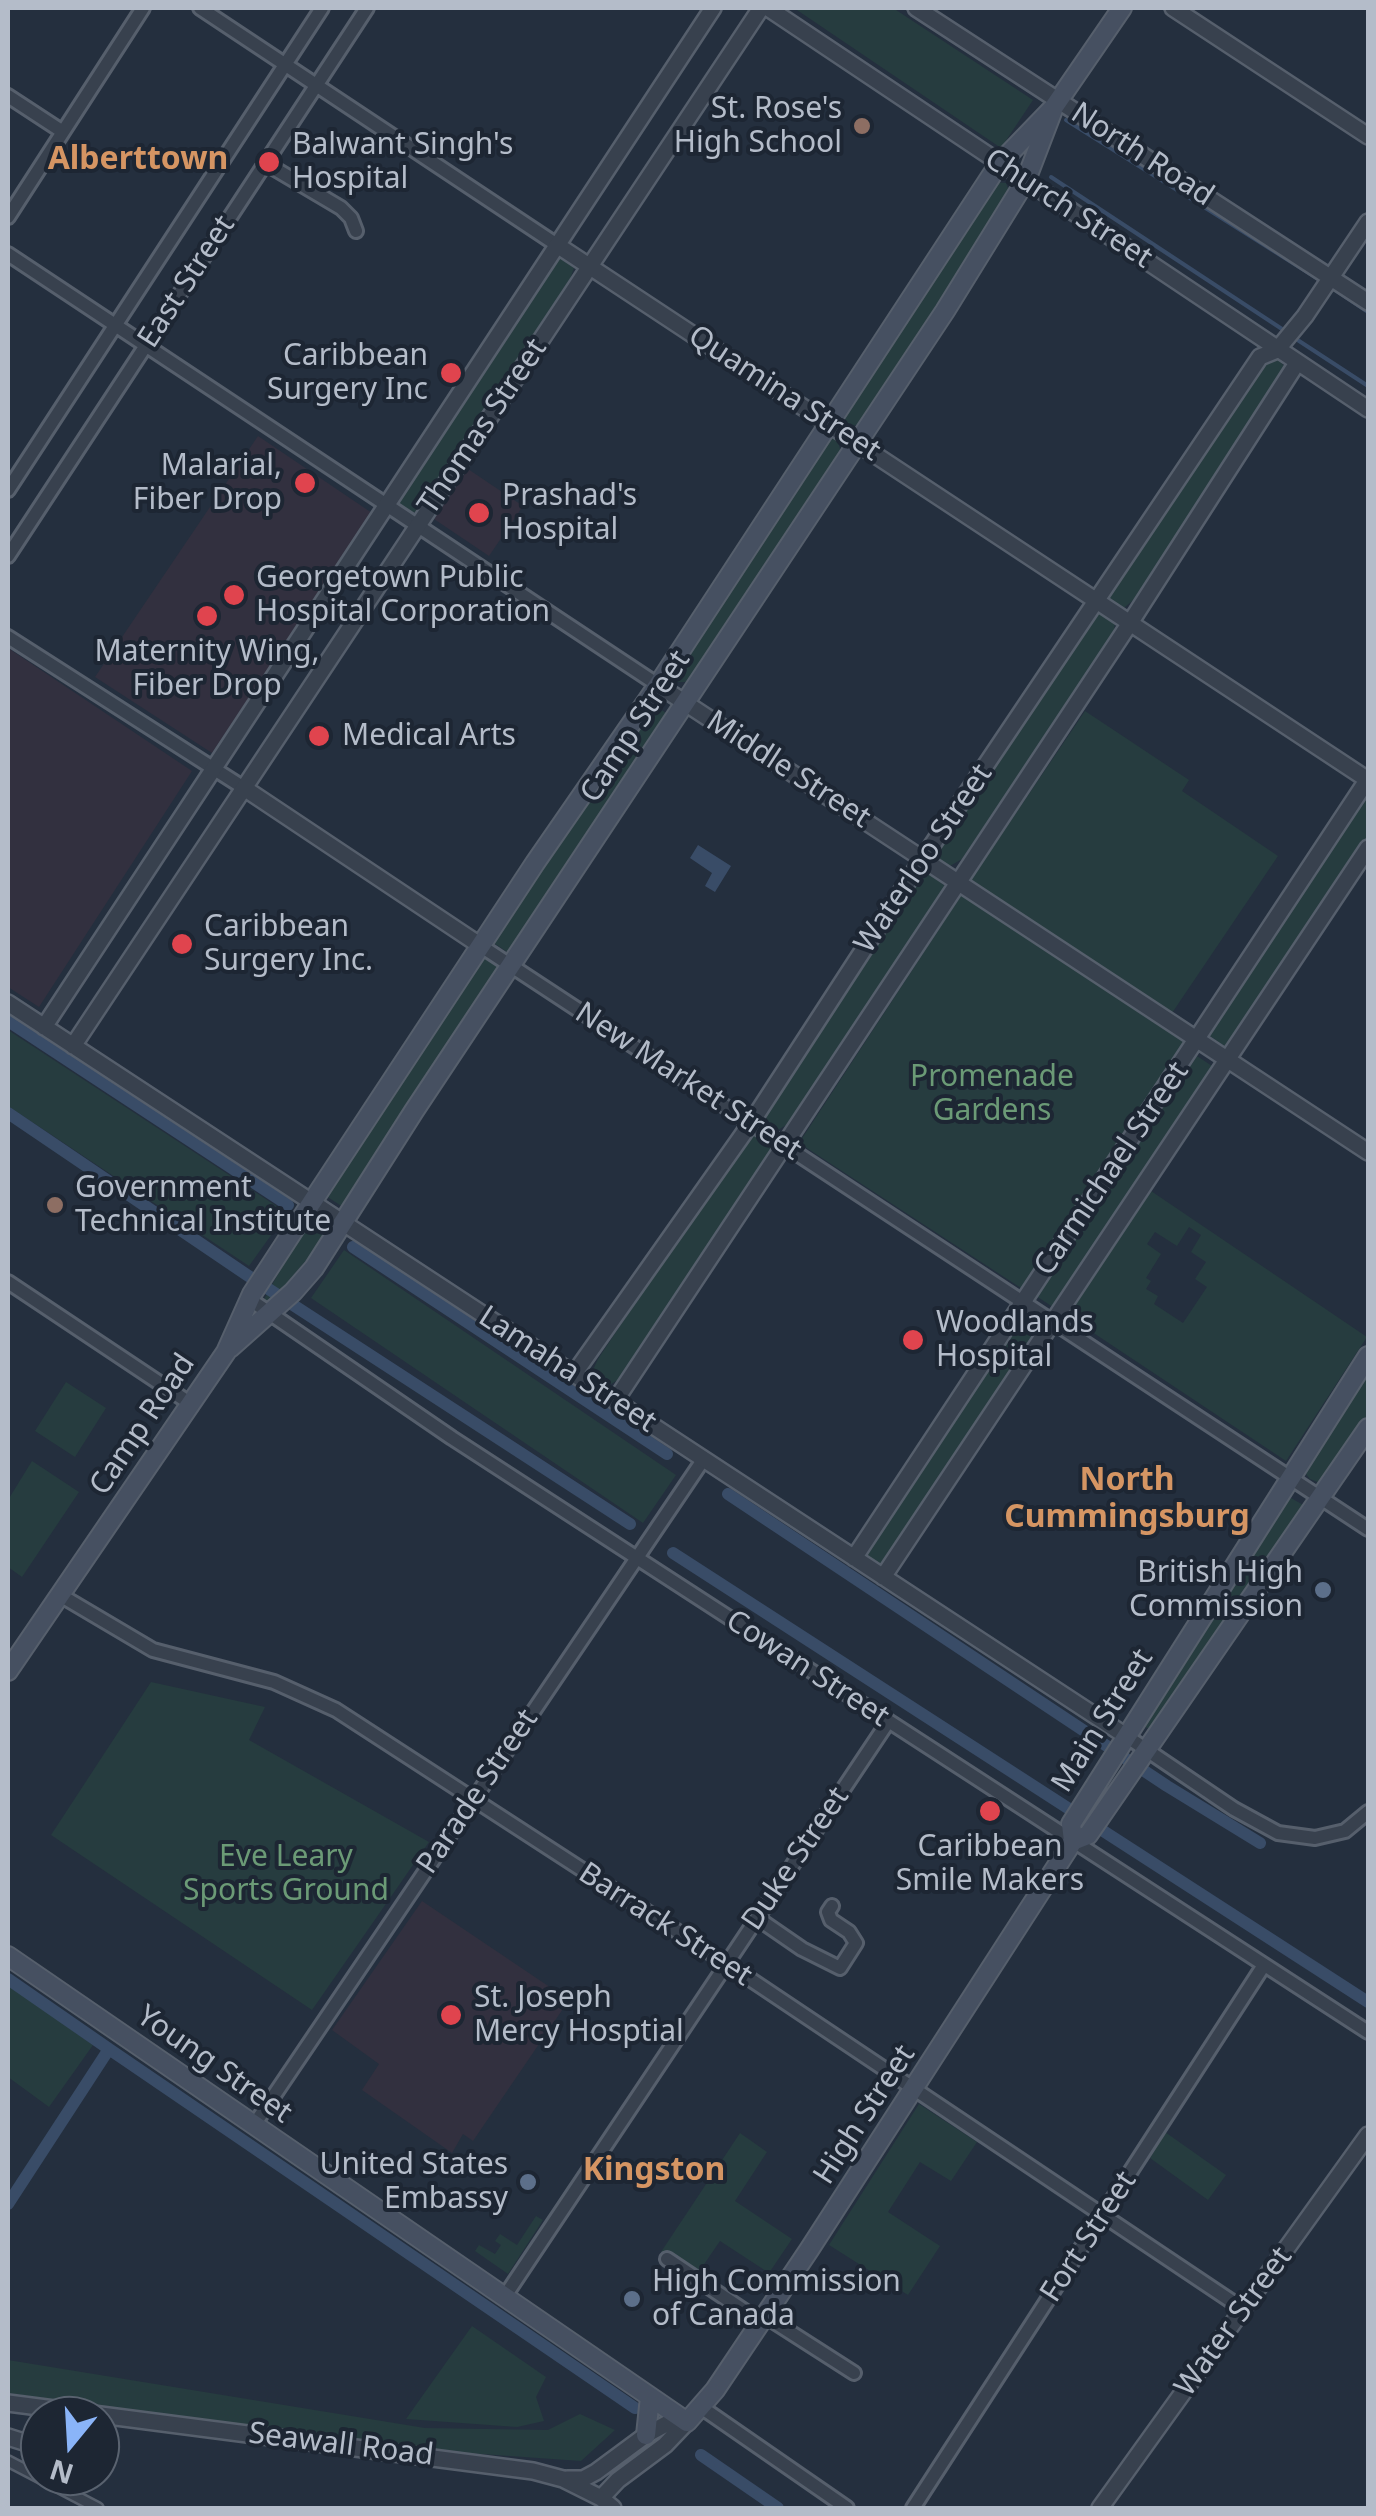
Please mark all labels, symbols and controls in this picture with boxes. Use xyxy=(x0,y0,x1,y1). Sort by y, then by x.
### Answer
place label: St. Rose's High School xyxy=(674,91,842,162)
street label: North Road xyxy=(1064,96,1220,214)
marker: St. Rose's High School xyxy=(851,115,873,137)
place label: Balwant Singh's Hospital xyxy=(292,127,513,198)
district label: Alberttown xyxy=(48,141,228,179)
street label: Church Street xyxy=(978,142,1158,276)
marker: Balwant Singh's Hospital xyxy=(256,149,282,175)
street label: East Street xyxy=(131,209,243,355)
street label: Quamina Street xyxy=(681,319,887,469)
street label: Thomas Street xyxy=(411,332,555,522)
place label: Caribbean Surgery Inc xyxy=(267,338,428,408)
marker: Caribbean Surgery Inc xyxy=(438,360,464,386)
place label: Malarial, Fiber Drop xyxy=(133,448,282,518)
marker: Malarial, Fiber Drop xyxy=(292,470,318,496)
place label: Prashad's Hospital xyxy=(502,478,637,548)
marker: Prashad's Hospital xyxy=(466,500,492,526)
place label: Georgetown Public Hospital Corporation xyxy=(256,560,550,630)
marker: Georgetown Public Hospital Corporation xyxy=(221,582,247,608)
marker: Maternity Wing, Fiber Drop xyxy=(194,603,220,629)
place label: Maternity Wing, Fiber Drop xyxy=(94,634,320,704)
street label: Camp Street xyxy=(574,644,698,810)
street label: Middle Street xyxy=(699,704,877,836)
place label: Medical Arts xyxy=(342,718,516,754)
marker: Medical Arts xyxy=(306,723,332,749)
street label: Waterloo Street xyxy=(848,758,1000,960)
place label: Caribbean Surgery Inc. xyxy=(204,909,373,980)
marker: Caribbean Surgery Inc. xyxy=(169,931,195,957)
street label: New Market Street xyxy=(568,995,808,1169)
street label: Carmichael Street xyxy=(1027,1055,1197,1283)
park label: Promenade Gardens xyxy=(910,1059,1074,1130)
place label: Government Technical Institute xyxy=(75,1170,331,1240)
marker: Government Technical Institute xyxy=(44,1194,66,1216)
street label: Lamaha Street xyxy=(472,1299,662,1441)
place label: Woodlands Hospital xyxy=(936,1305,1094,1376)
marker: Woodlands Hospital xyxy=(900,1327,926,1353)
street label: Camp Road xyxy=(83,1348,203,1502)
district label: North Cummingsburg xyxy=(1004,1462,1250,1537)
place label: British High Commission xyxy=(1129,1555,1303,1626)
marker: British High Commission xyxy=(1312,1579,1334,1601)
street label: Cowan Street xyxy=(719,1603,895,1735)
street label: Main Street xyxy=(1045,1643,1161,1799)
street label: Parade Street xyxy=(410,1703,546,1881)
street label: Duke Street xyxy=(735,1781,857,1937)
marker: Caribbean Smile Makers xyxy=(977,1798,1003,1824)
place label: Caribbean Smile Makers xyxy=(896,1829,1084,1900)
park label: Eve Leary Sports Ground xyxy=(183,1839,389,1910)
street label: Barrack Street xyxy=(572,1856,758,1994)
place label: St. Joseph Mercy Hosptial xyxy=(474,1980,684,2050)
street label: Young Street xyxy=(130,1998,298,2132)
marker: St. Joseph Mercy Hosptial xyxy=(438,2002,464,2028)
street label: High Street xyxy=(807,2039,923,2191)
place label: United States Embassy xyxy=(320,2147,508,2218)
district label: Kingston xyxy=(583,2152,725,2190)
street label: Fort Street xyxy=(1033,2165,1145,2309)
marker: United States Embassy xyxy=(517,2171,539,2193)
street label: Water Street xyxy=(1168,2240,1300,2404)
place label: High Commission of Canada xyxy=(652,2264,901,2334)
marker: High Commission of Canada xyxy=(621,2288,643,2310)
north arrow xyxy=(20,2396,120,2496)
street label: Seawall Road xyxy=(246,2416,436,2474)
text: N xyxy=(45,2451,78,2494)

